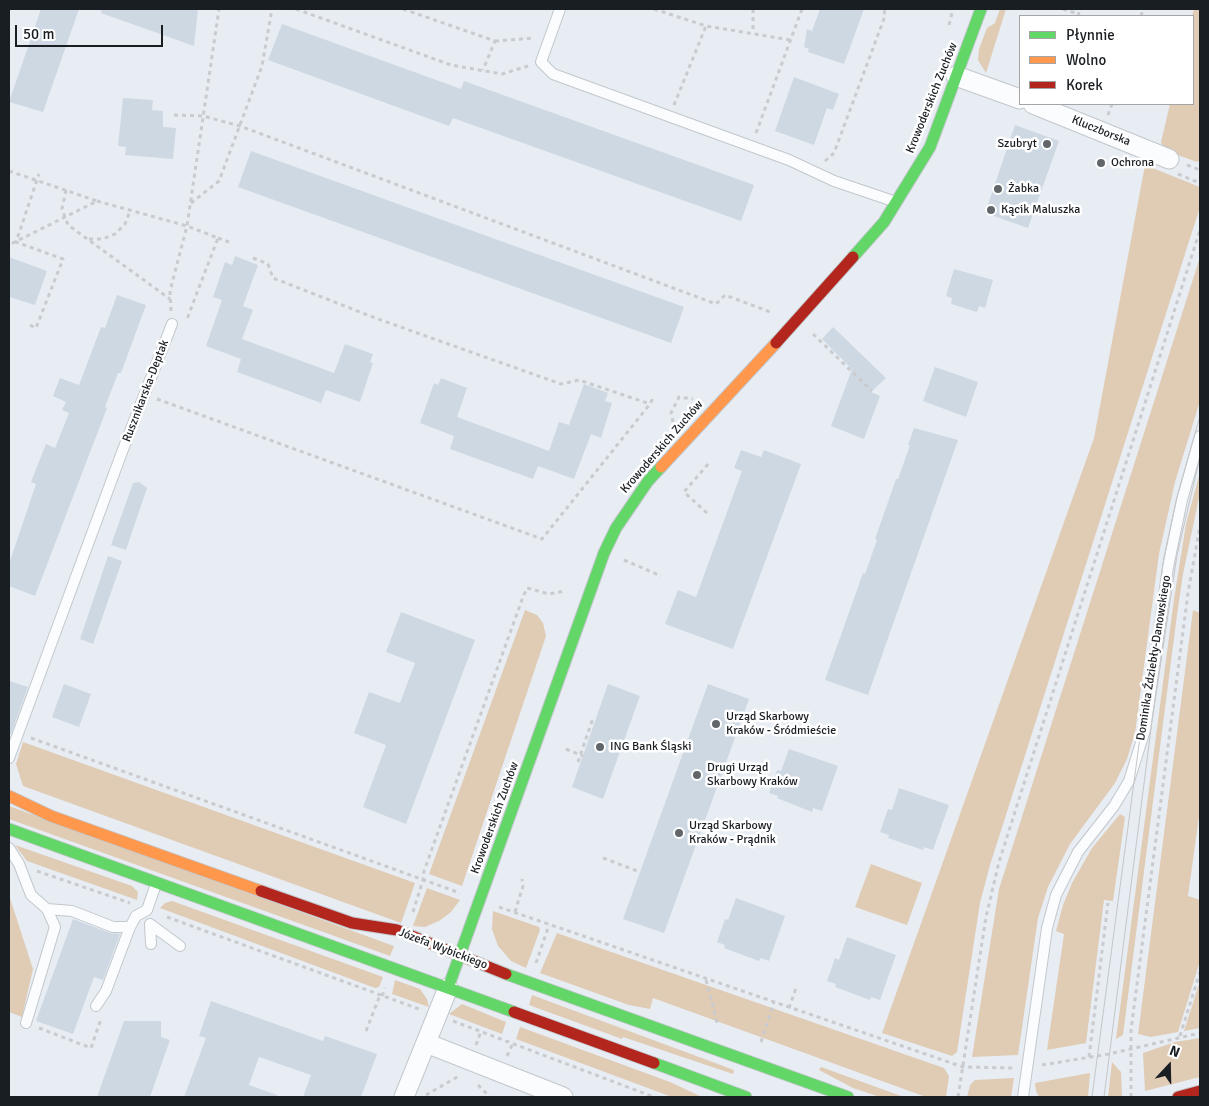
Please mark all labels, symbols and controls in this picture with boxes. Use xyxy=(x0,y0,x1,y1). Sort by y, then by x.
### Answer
scale bar xyxy=(18,15,165,47)
legend xyxy=(1019,15,1194,105)
text: 50 m xyxy=(23,25,54,43)
text: Płynnie xyxy=(1066,26,1115,44)
street label: Krowoderskich Zuchów xyxy=(903,40,961,156)
text: Wolno xyxy=(1066,51,1106,69)
text: Korek xyxy=(1066,76,1103,94)
street label: Kluczborska xyxy=(1069,113,1133,149)
place label: Szubryt xyxy=(997,137,1037,151)
marker: Szubryt xyxy=(1041,138,1053,150)
place label: Ochrona xyxy=(1111,156,1154,170)
marker: Ochrona xyxy=(1095,157,1107,169)
place label: Żabka xyxy=(1008,182,1039,196)
marker: Żabka xyxy=(992,183,1004,195)
place label: Kącik Maluszka xyxy=(1001,203,1080,217)
marker: Kącik Maluszka xyxy=(985,204,997,216)
street label: Rusznikarska-Deptak xyxy=(120,338,172,444)
street label: Krowoderskich Zuchów xyxy=(618,398,706,496)
street label: Dominika Ździebły-Danowskiego xyxy=(1134,574,1174,742)
place label: Urząd Skarbowy Kraków - Śródmieście xyxy=(726,710,836,738)
marker: Urząd Skarbowy Kraków - Śródmieście xyxy=(710,718,722,730)
place label: ING Bank Śląski xyxy=(610,740,691,754)
marker: ING Bank Śląski xyxy=(594,741,606,753)
street label: Krowoderskich Zuchów xyxy=(468,760,522,876)
place label: Drugi Urząd Skarbowy Kraków xyxy=(707,761,798,789)
marker: Drugi Urząd Skarbowy Kraków xyxy=(691,769,703,781)
place label: Urząd Skarbowy Kraków - Prądnik xyxy=(689,819,776,847)
marker: Urząd Skarbowy Kraków - Prądnik xyxy=(673,827,685,839)
street label: Józefa Wybickiego xyxy=(396,925,490,973)
north arrow xyxy=(1144,1041,1194,1091)
text: N xyxy=(1167,1042,1182,1061)

